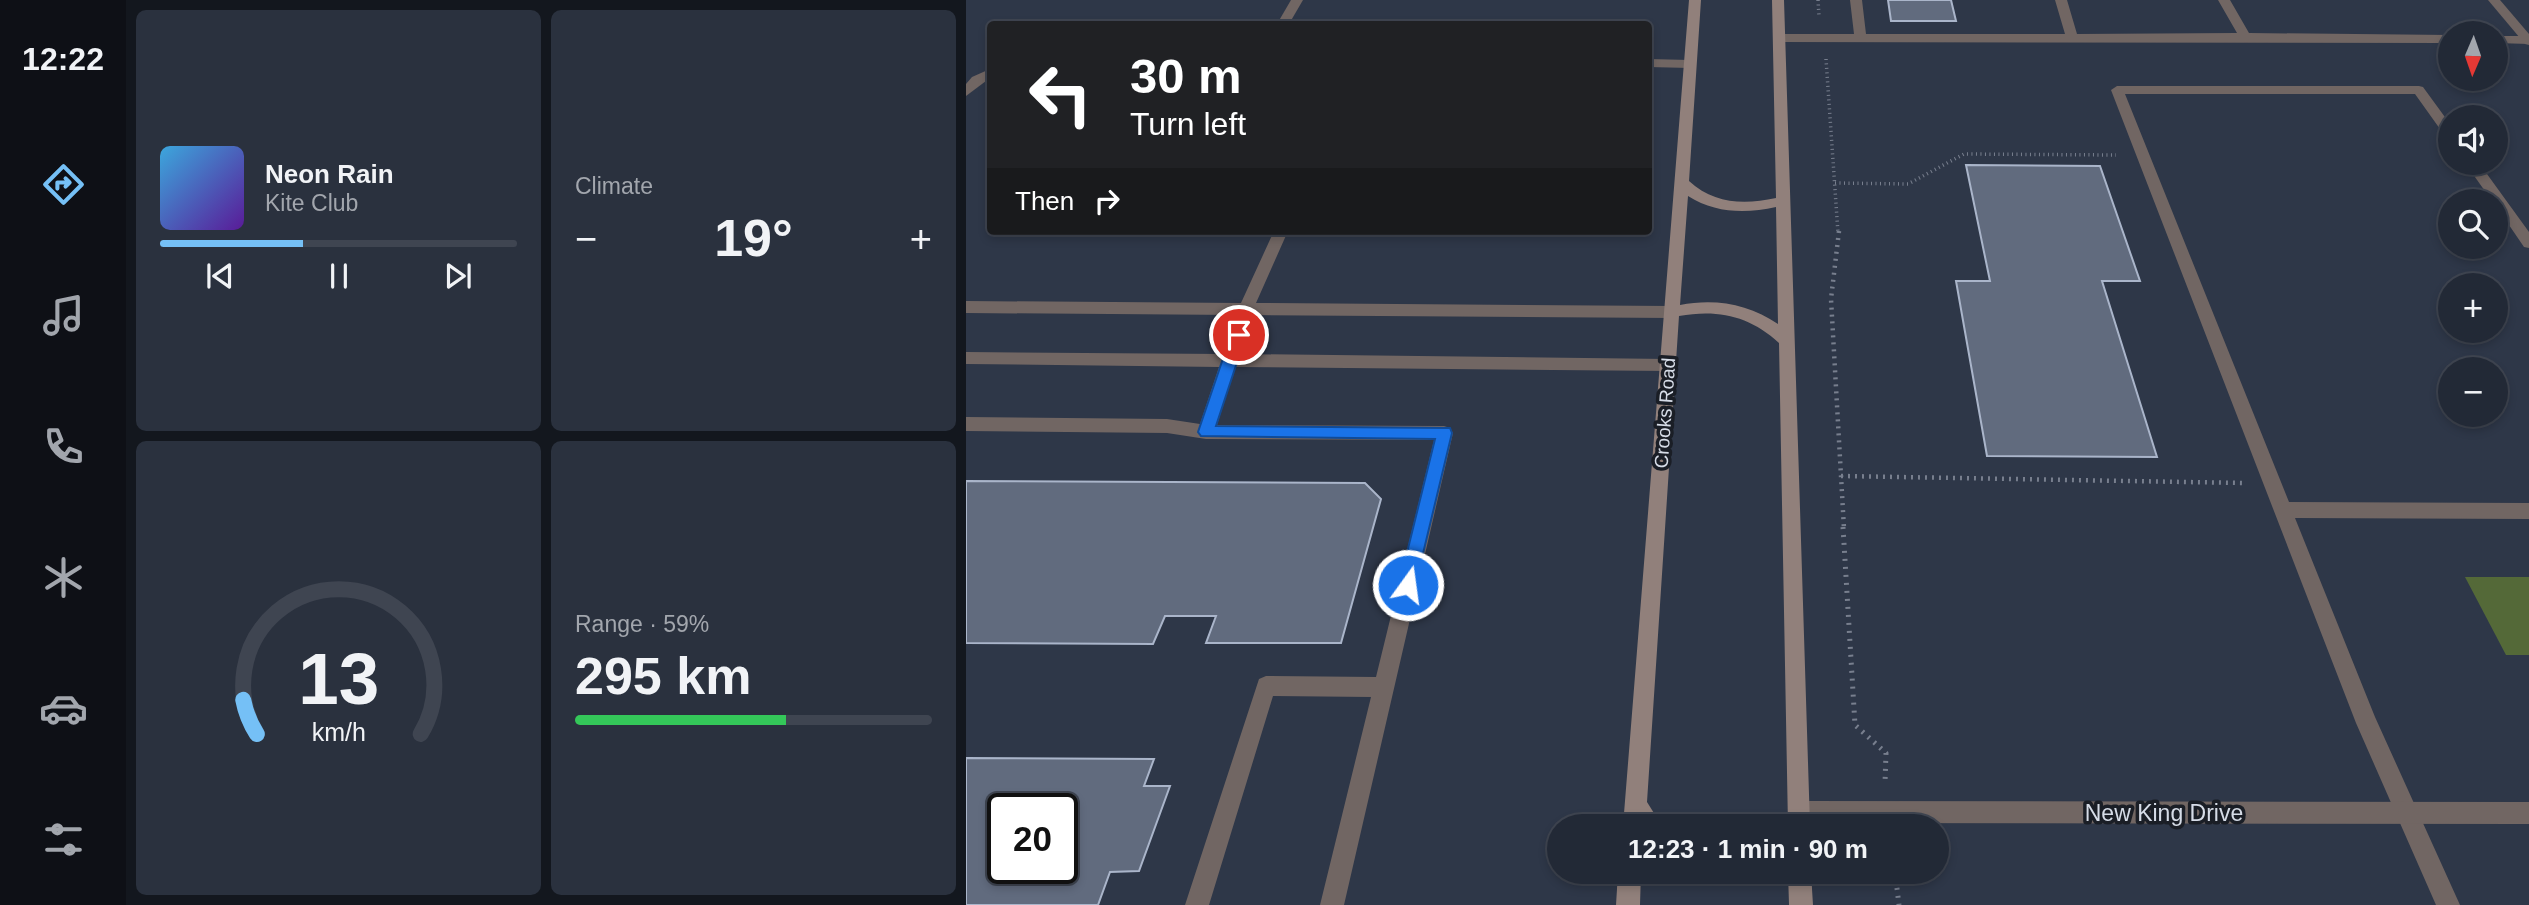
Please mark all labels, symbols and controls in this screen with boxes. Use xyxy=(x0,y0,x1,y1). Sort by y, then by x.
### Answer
north arrow xyxy=(2438,21,2508,91)
map controls xyxy=(2438,21,2508,427)
text: 12:22 xyxy=(22,41,104,77)
icon: left xyxy=(1015,49,1106,140)
text: 30 m xyxy=(1130,49,1242,103)
button: sound xyxy=(2438,105,2508,175)
text: Turn left xyxy=(1130,106,1246,142)
text: Neon Rain xyxy=(265,159,394,189)
icon: directions xyxy=(39,160,88,209)
text: Climate xyxy=(575,173,653,199)
icon: right xyxy=(1088,182,1126,220)
text: Then xyxy=(1015,186,1074,216)
button: search xyxy=(2438,189,2508,259)
text: Kite Club xyxy=(265,190,358,216)
text: 19° xyxy=(714,209,793,267)
text: − xyxy=(575,218,597,260)
text: + xyxy=(910,218,932,260)
icon: previous xyxy=(201,257,239,295)
icon: pause xyxy=(320,257,358,295)
icon: next xyxy=(439,257,477,295)
button: + xyxy=(2438,273,2508,343)
icon: music xyxy=(39,291,88,340)
pin xyxy=(1209,305,1269,365)
icon: arrive xyxy=(1220,316,1258,354)
street label: Crooks Road xyxy=(1651,357,1679,469)
button: − xyxy=(2438,357,2508,427)
icon: phone xyxy=(39,422,88,471)
position arrow xyxy=(1371,548,1445,622)
icon: climate xyxy=(39,553,88,602)
text: Range · 59% xyxy=(575,611,709,637)
text: 13 xyxy=(298,638,379,719)
text: 295 km xyxy=(575,647,751,705)
icon: car xyxy=(39,684,88,733)
text: km/h xyxy=(311,718,366,746)
speed limit sign: 20 xyxy=(987,793,1078,884)
street label: New King Drive xyxy=(2085,800,2243,826)
icon: filters xyxy=(39,815,88,864)
text: 12:23 · 1 min · 90 m xyxy=(1628,834,1868,864)

